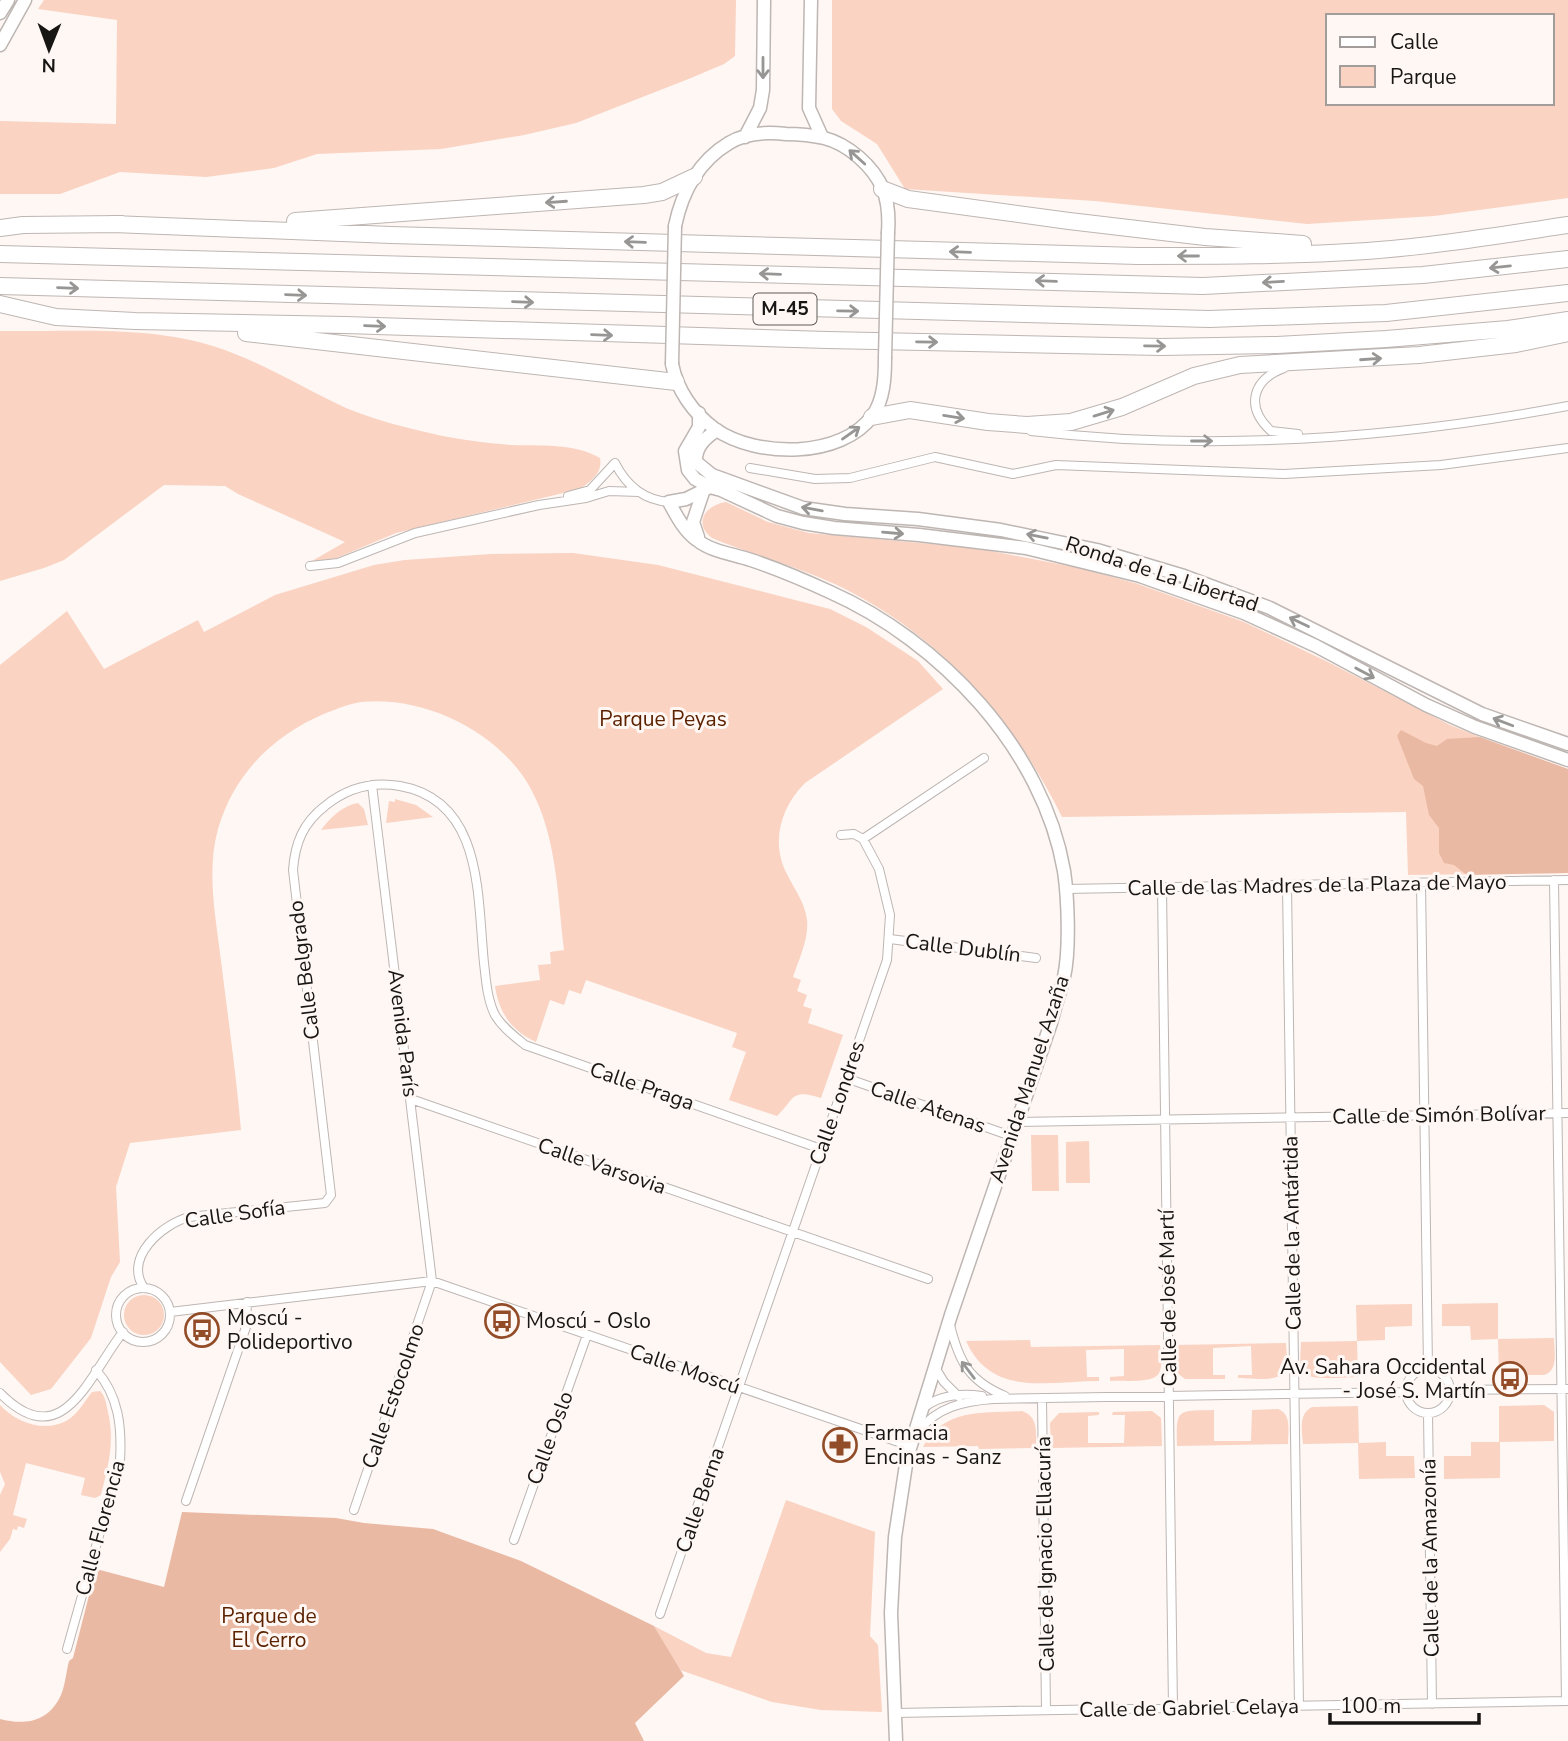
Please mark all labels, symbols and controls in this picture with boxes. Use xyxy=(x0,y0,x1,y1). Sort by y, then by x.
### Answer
north arrow xyxy=(14,14,84,84)
legend xyxy=(1326,14,1554,105)
text: Calle xyxy=(1390,28,1438,56)
text: N xyxy=(41,52,56,78)
one-way arrow xyxy=(756,56,770,79)
text: Parque xyxy=(1390,63,1457,91)
one-way arrow xyxy=(849,149,866,166)
one-way arrow xyxy=(545,196,568,209)
one-way arrow xyxy=(624,236,647,249)
one-way arrow xyxy=(949,246,972,259)
one-way arrow xyxy=(1177,249,1200,263)
one-way arrow xyxy=(1489,261,1512,274)
one-way arrow xyxy=(758,267,781,281)
one-way arrow xyxy=(1035,275,1058,288)
one-way arrow xyxy=(1262,276,1285,289)
one-way arrow xyxy=(56,281,79,295)
one-way arrow xyxy=(284,288,307,301)
road number: M-45 xyxy=(754,294,816,324)
one-way arrow xyxy=(511,295,534,308)
one-way arrow xyxy=(837,304,860,317)
one-way arrow xyxy=(363,319,386,332)
one-way arrow xyxy=(590,328,613,341)
one-way arrow xyxy=(916,336,939,349)
one-way arrow xyxy=(1143,339,1166,353)
one-way arrow xyxy=(1359,352,1382,365)
one-way arrow xyxy=(1092,406,1114,418)
one-way arrow xyxy=(942,411,965,424)
one-way arrow xyxy=(841,426,860,440)
one-way arrow xyxy=(1190,434,1213,448)
one-way arrow xyxy=(801,502,824,515)
one-way arrow xyxy=(881,527,903,540)
one-way arrow xyxy=(1026,529,1049,543)
street label: Ronda de La Libertad xyxy=(1062,530,1262,618)
one-way arrow xyxy=(1289,615,1310,629)
one-way arrow xyxy=(1354,667,1375,680)
park label: Parque Peyas xyxy=(599,705,727,733)
one-way arrow xyxy=(1493,715,1515,728)
street label: Calle de las Madres de la Plaza de Mayo xyxy=(1127,868,1507,902)
street label: Calle Belgrado xyxy=(282,899,326,1041)
street label: Calle Dublín xyxy=(904,927,1022,969)
street label: Avenida París xyxy=(381,967,425,1099)
street label: Avenida Manuel Azaña xyxy=(982,972,1076,1186)
street label: Calle Londres xyxy=(803,1037,871,1169)
street label: Calle Praga xyxy=(586,1055,698,1117)
street label: Calle Atenas xyxy=(866,1074,990,1140)
street label: Calle de Simón Bolívar xyxy=(1332,1099,1547,1131)
street label: Calle Varsovia xyxy=(534,1131,670,1201)
street label: Calle de la Antártida xyxy=(1276,1135,1308,1331)
street label: Calle Sofía xyxy=(183,1193,287,1235)
street label: Calle de José Martí xyxy=(1152,1208,1184,1387)
bus stop icon: Moscú - Oslo xyxy=(483,1302,521,1340)
place label: Moscú - Polideportivo xyxy=(227,1304,353,1356)
place label: Moscú - Oslo xyxy=(526,1307,651,1335)
bus stop icon: Moscú - Polideportivo xyxy=(183,1311,221,1349)
street label: Calle Estocolmo xyxy=(355,1320,431,1472)
street label: Calle Moscú xyxy=(626,1337,744,1401)
place label: Av. Sahara Occidental - José S. Martín xyxy=(1280,1353,1487,1405)
bus stop icon: Av. Sahara Occidental - José S. Martín xyxy=(1491,1360,1529,1398)
one-way arrow xyxy=(961,1361,976,1379)
street label: Calle Oslo xyxy=(520,1387,580,1489)
place label: Farmacia Encinas - Sanz xyxy=(864,1419,1002,1471)
pharmacy icon: Farmacia Encinas - Sanz xyxy=(821,1426,859,1464)
street label: Calle de Ignacio Ellacuría xyxy=(1029,1436,1061,1672)
street label: Calle Berna xyxy=(669,1444,731,1556)
street label: Calle Florencia xyxy=(68,1457,132,1599)
street label: Calle de la Amazonía xyxy=(1414,1458,1446,1658)
park label: Parque de El Cerro xyxy=(221,1602,317,1654)
scale bar xyxy=(1330,1682,1479,1726)
street label: Calle de Gabriel Celaya xyxy=(1079,1692,1299,1724)
text: 100 m xyxy=(1340,1692,1401,1720)

